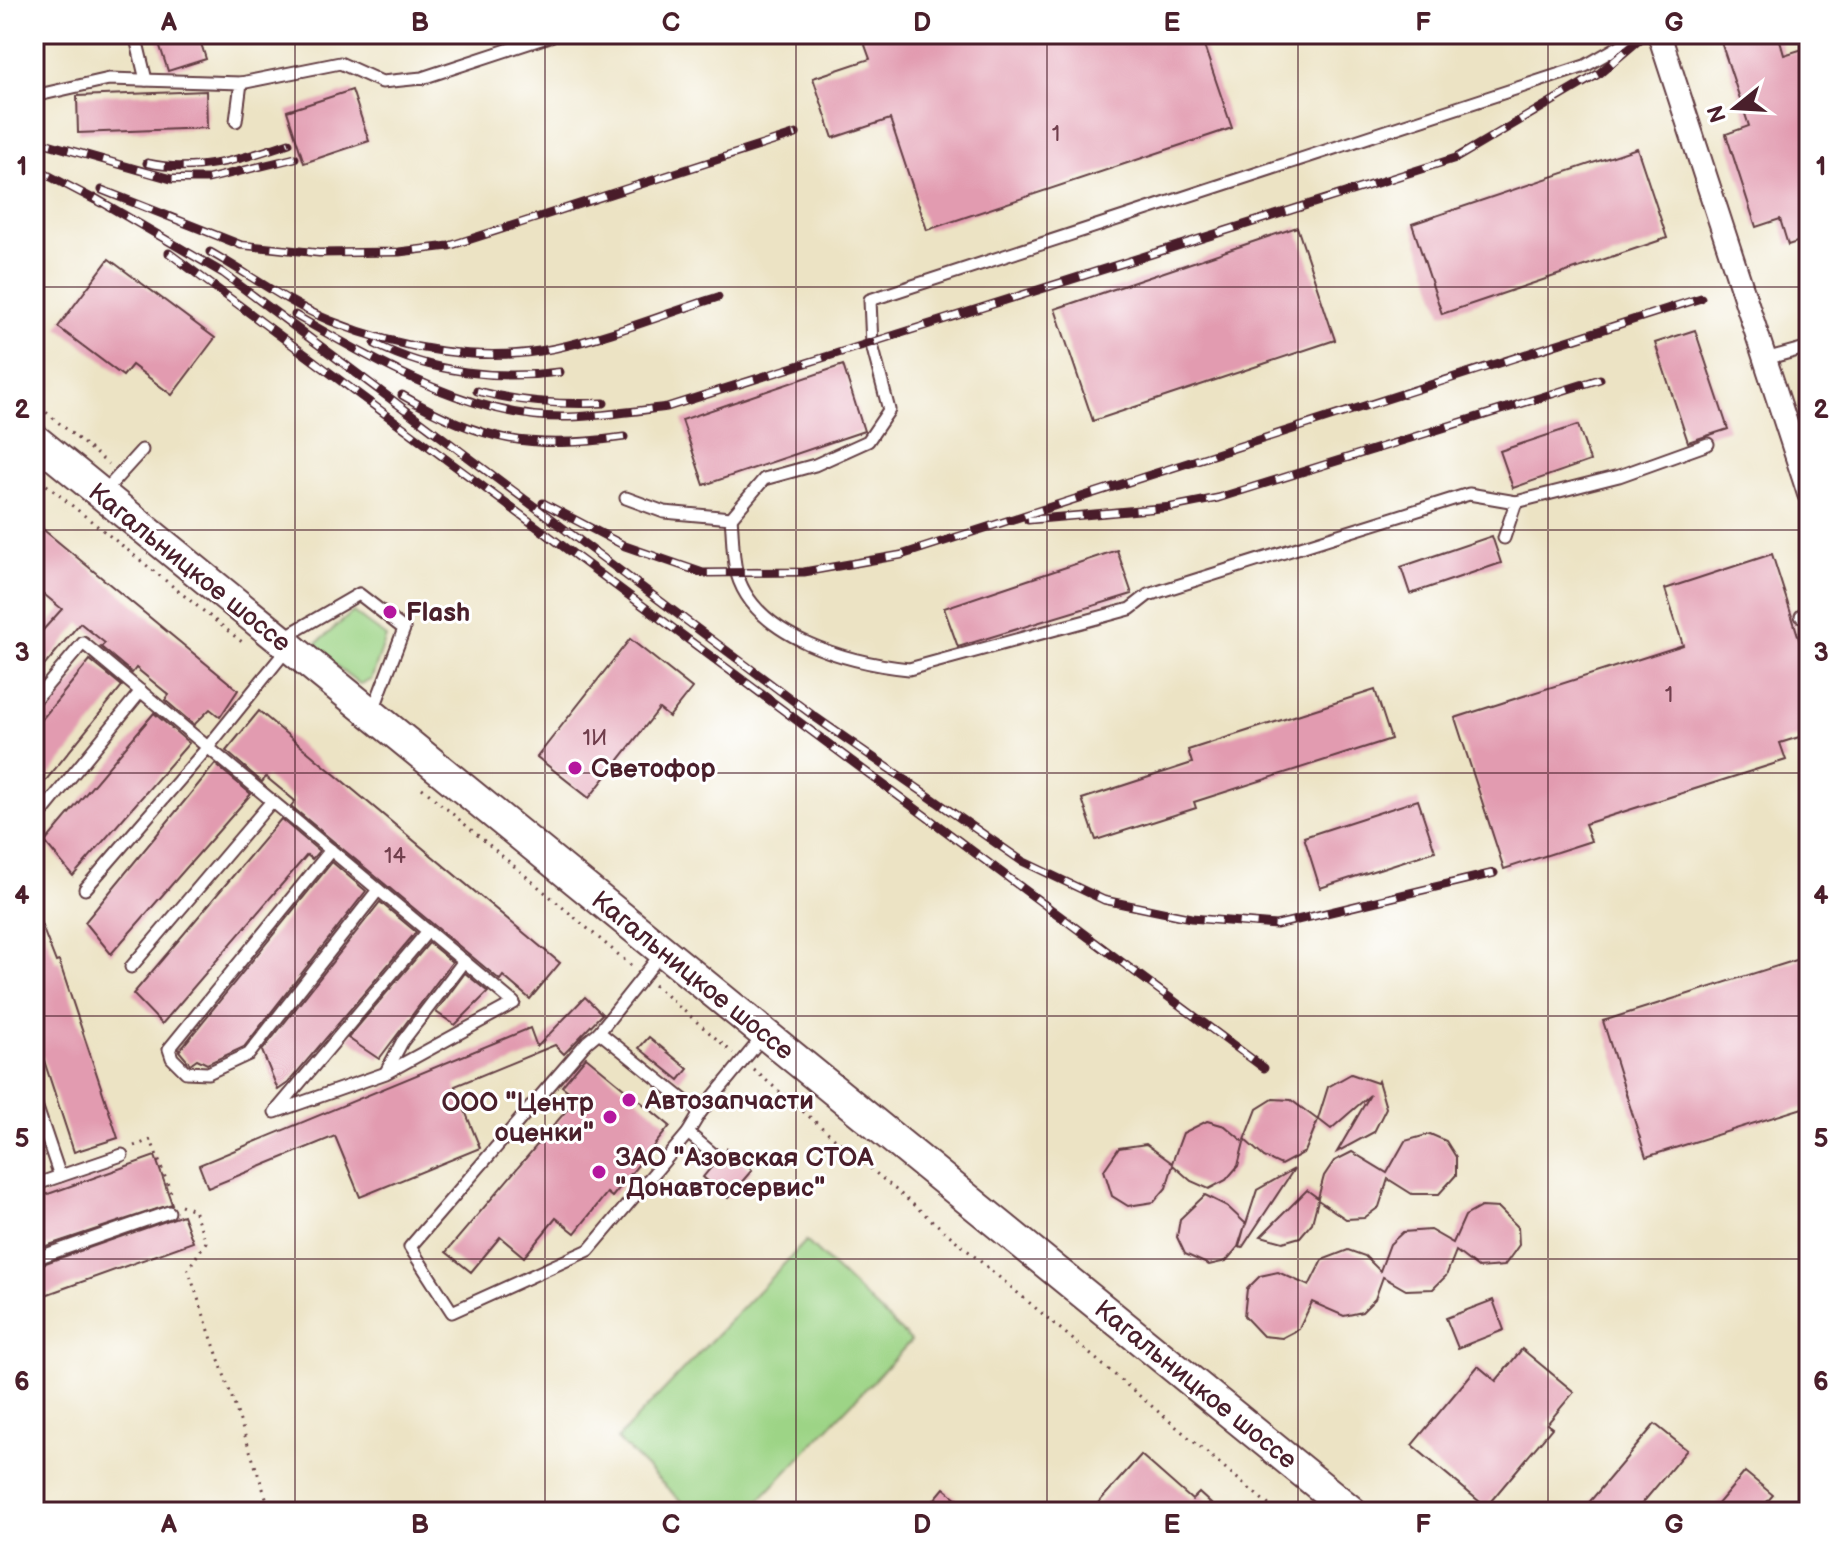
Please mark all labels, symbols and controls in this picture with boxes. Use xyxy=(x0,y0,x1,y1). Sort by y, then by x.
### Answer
text: A xyxy=(160,8,177,39)
text: B xyxy=(411,8,429,39)
text: C xyxy=(662,8,680,39)
text: D xyxy=(913,8,931,39)
text: E xyxy=(1164,8,1181,39)
text: F xyxy=(1415,8,1431,39)
text: G xyxy=(1664,8,1684,39)
north arrow xyxy=(1695,68,1775,148)
text: N xyxy=(1702,102,1733,126)
house number: 1 xyxy=(1052,121,1060,148)
text: 1 xyxy=(17,152,27,183)
text: 1 xyxy=(1816,152,1826,183)
text: 2 xyxy=(14,395,30,426)
text: 2 xyxy=(1813,395,1829,426)
street label: Кагальницкое шоссе xyxy=(82,477,296,659)
place label: Flash xyxy=(406,598,470,629)
marker: Flash xyxy=(381,603,399,621)
text: 3 xyxy=(14,638,30,669)
text: 3 xyxy=(1813,638,1829,669)
house number: 1 xyxy=(1665,682,1673,709)
house number: 1И xyxy=(583,725,607,752)
place label: Светофор xyxy=(591,754,716,785)
marker: Светофор xyxy=(566,759,584,777)
house number: 14 xyxy=(384,843,407,870)
text: 4 xyxy=(14,881,30,912)
text: 4 xyxy=(1813,881,1829,912)
street label: Кагальницкое шоссе xyxy=(585,885,799,1067)
place label: Автозапчасти xyxy=(644,1086,814,1117)
place label: ООО "Центр оценки" xyxy=(441,1088,595,1149)
marker: Автозапчасти xyxy=(620,1091,638,1109)
marker: ООО "Центр оценки" xyxy=(601,1108,619,1126)
text: 5 xyxy=(14,1124,30,1155)
text: 5 xyxy=(1813,1124,1829,1155)
place label: ЗАО "Азовская СТОА "Донавтосервис" xyxy=(615,1143,874,1204)
marker: ЗАО "Азовская СТОА "Донавтосервис" xyxy=(590,1163,608,1181)
street label: Кагальницкое шоссе xyxy=(1088,1294,1302,1476)
text: 6 xyxy=(14,1367,30,1398)
text: 6 xyxy=(1813,1367,1829,1398)
text: A xyxy=(160,1510,177,1541)
text: B xyxy=(411,1510,429,1541)
text: C xyxy=(662,1510,680,1541)
text: D xyxy=(913,1510,931,1541)
text: E xyxy=(1164,1510,1181,1541)
text: F xyxy=(1415,1510,1431,1541)
text: G xyxy=(1664,1510,1684,1541)

